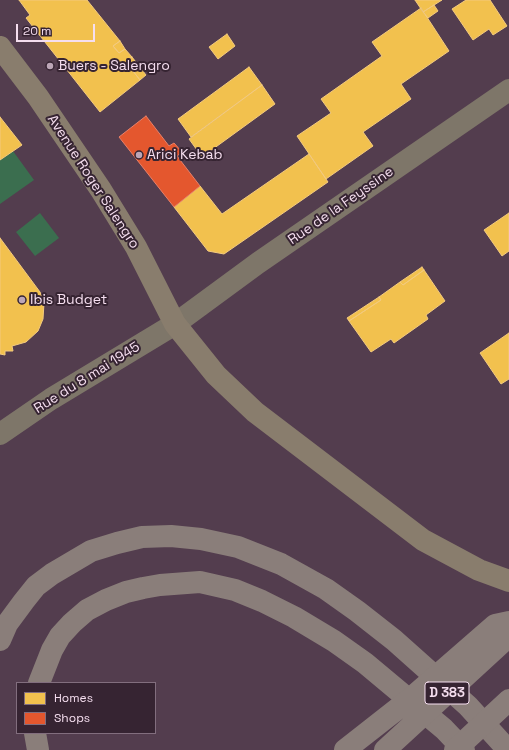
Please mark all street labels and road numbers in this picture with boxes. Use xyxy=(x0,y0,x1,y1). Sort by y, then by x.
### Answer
street label: Avenue Roger Salengro xyxy=(43,112,143,252)
street label: Rue de la Feyssine xyxy=(285,163,397,249)
street label: Rue du 8 mai 1945 xyxy=(31,339,143,417)
road number: D 383 xyxy=(425,682,469,704)

